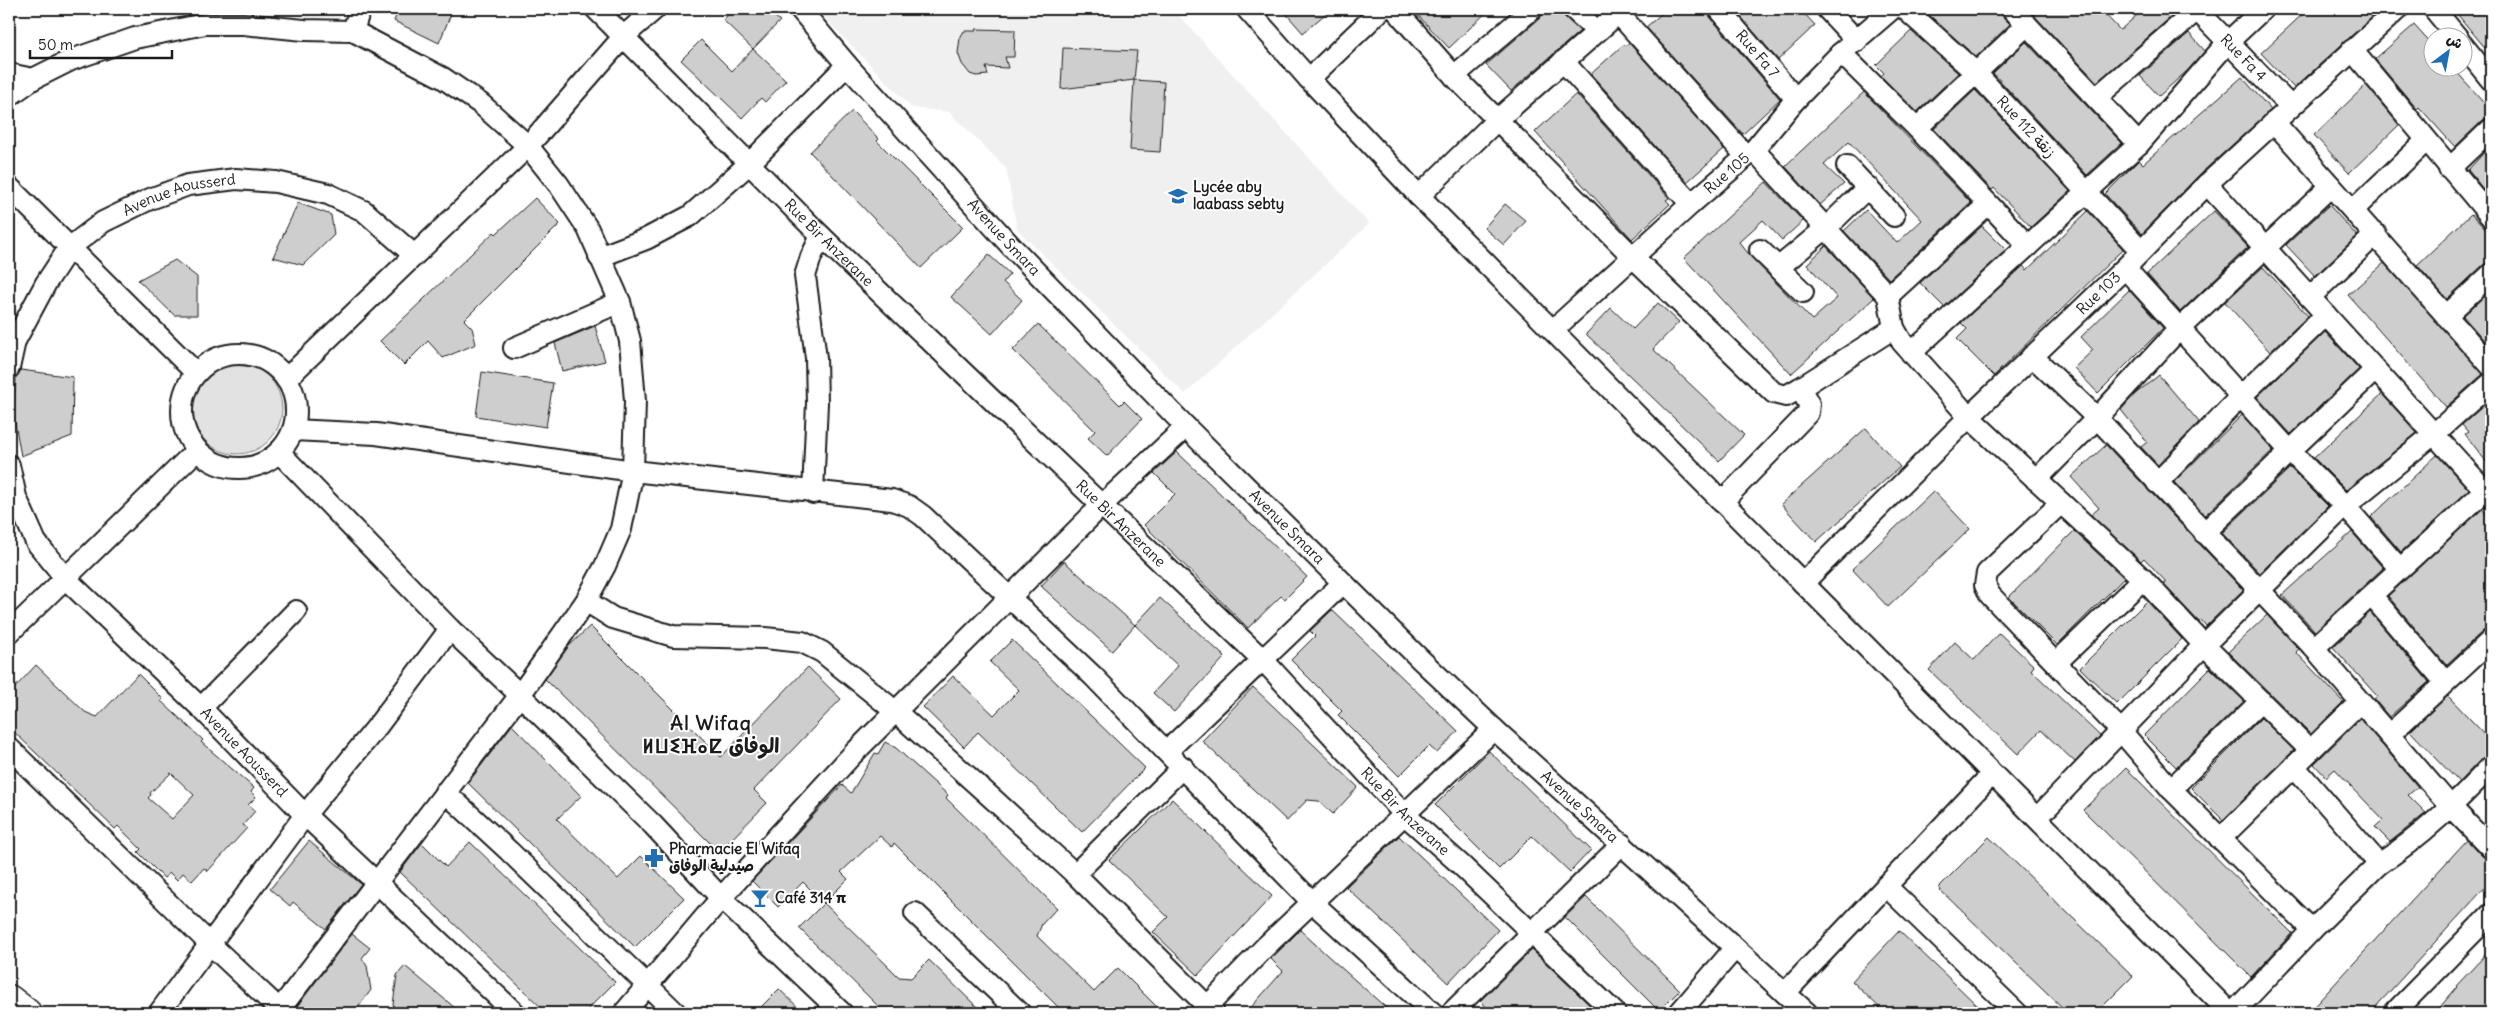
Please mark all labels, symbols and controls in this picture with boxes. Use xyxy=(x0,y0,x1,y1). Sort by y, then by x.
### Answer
street label: Rue Fa 7 xyxy=(1732,26,1784,81)
scale bar xyxy=(30,28,172,60)
north arrow xyxy=(2422,28,2472,78)
text: ش xyxy=(2444,29,2466,53)
street label: Rue Fa 4 xyxy=(2217,30,2271,85)
text: 50 m xyxy=(38,35,73,54)
street label: Rue 112 زنقة xyxy=(1993,92,2060,162)
street label: Rue 105 xyxy=(1700,148,1753,198)
street label: Avenue Aousserd xyxy=(119,169,237,220)
place label: Lycée aby laabass sebty xyxy=(1193,177,1284,214)
school or university icon: Lycée aby laabass sebty xyxy=(1167,185,1189,207)
street label: Avenue Smara xyxy=(964,194,1045,280)
street label: Rue Bir Anzerane xyxy=(781,195,878,290)
street label: Rue 103 xyxy=(2072,267,2124,318)
street label: Rue Bir Anzerane xyxy=(1072,476,1170,571)
street label: Avenue Smara xyxy=(1245,485,1329,568)
street label: Avenue Aousserd xyxy=(197,703,292,801)
district label: Al Wifaq ⵍⵡⵉⴼⴰⵇ الوفاق xyxy=(643,710,779,759)
street label: Rue Bir Anzerane xyxy=(1357,763,1454,859)
street label: Avenue Smara xyxy=(1537,766,1623,847)
place label: Pharmacie El Wifaq صيدلية الوفاق xyxy=(669,839,800,876)
pharmacy icon: Pharmacie El Wifaq صيدلية الوفاق xyxy=(643,847,665,869)
bar icon: Café 314 π xyxy=(749,887,771,909)
place label: Café 314 π xyxy=(775,888,847,907)

